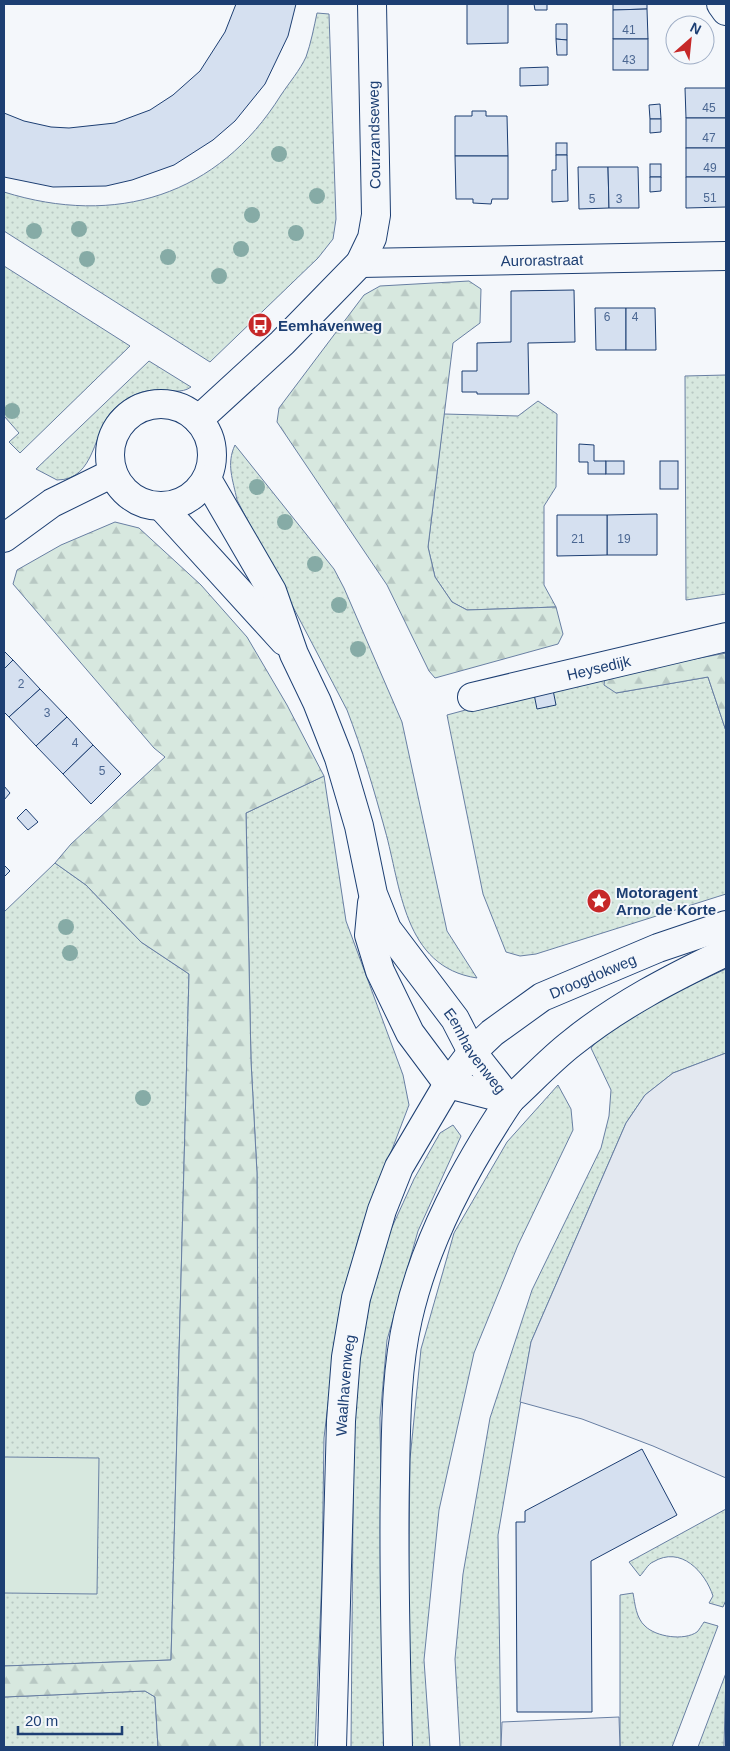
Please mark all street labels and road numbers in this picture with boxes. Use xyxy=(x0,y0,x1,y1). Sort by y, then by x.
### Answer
street label: Courzandseweg xyxy=(365,81,383,189)
street label: Aurorastraat xyxy=(501,250,584,269)
street label: Heysedijk xyxy=(565,651,633,683)
street label: Droogdokweg xyxy=(547,950,638,1002)
street label: Eemhavenweg xyxy=(441,1004,510,1097)
street label: Waalhavenweg xyxy=(332,1333,358,1436)

